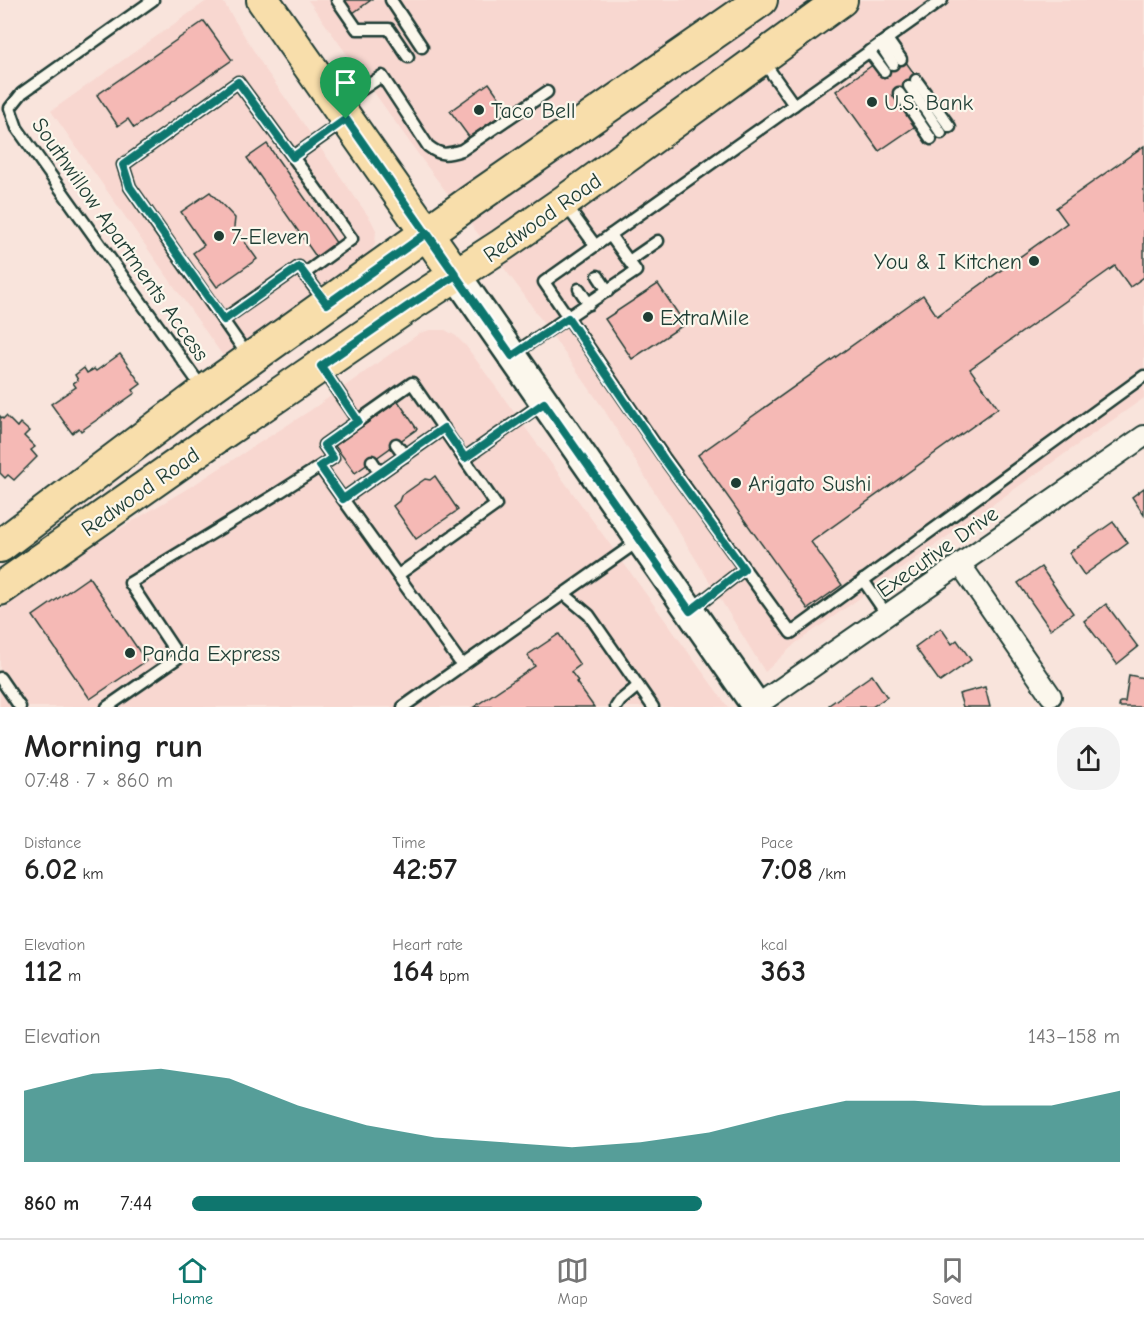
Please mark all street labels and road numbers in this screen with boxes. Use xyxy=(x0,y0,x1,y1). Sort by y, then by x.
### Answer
street label: Southwillow Apartments Access xyxy=(26,113,214,366)
street label: Redwood Road xyxy=(479,168,607,268)
street label: Redwood Road xyxy=(77,442,205,542)
street label: Executive Drive xyxy=(872,500,1003,603)

